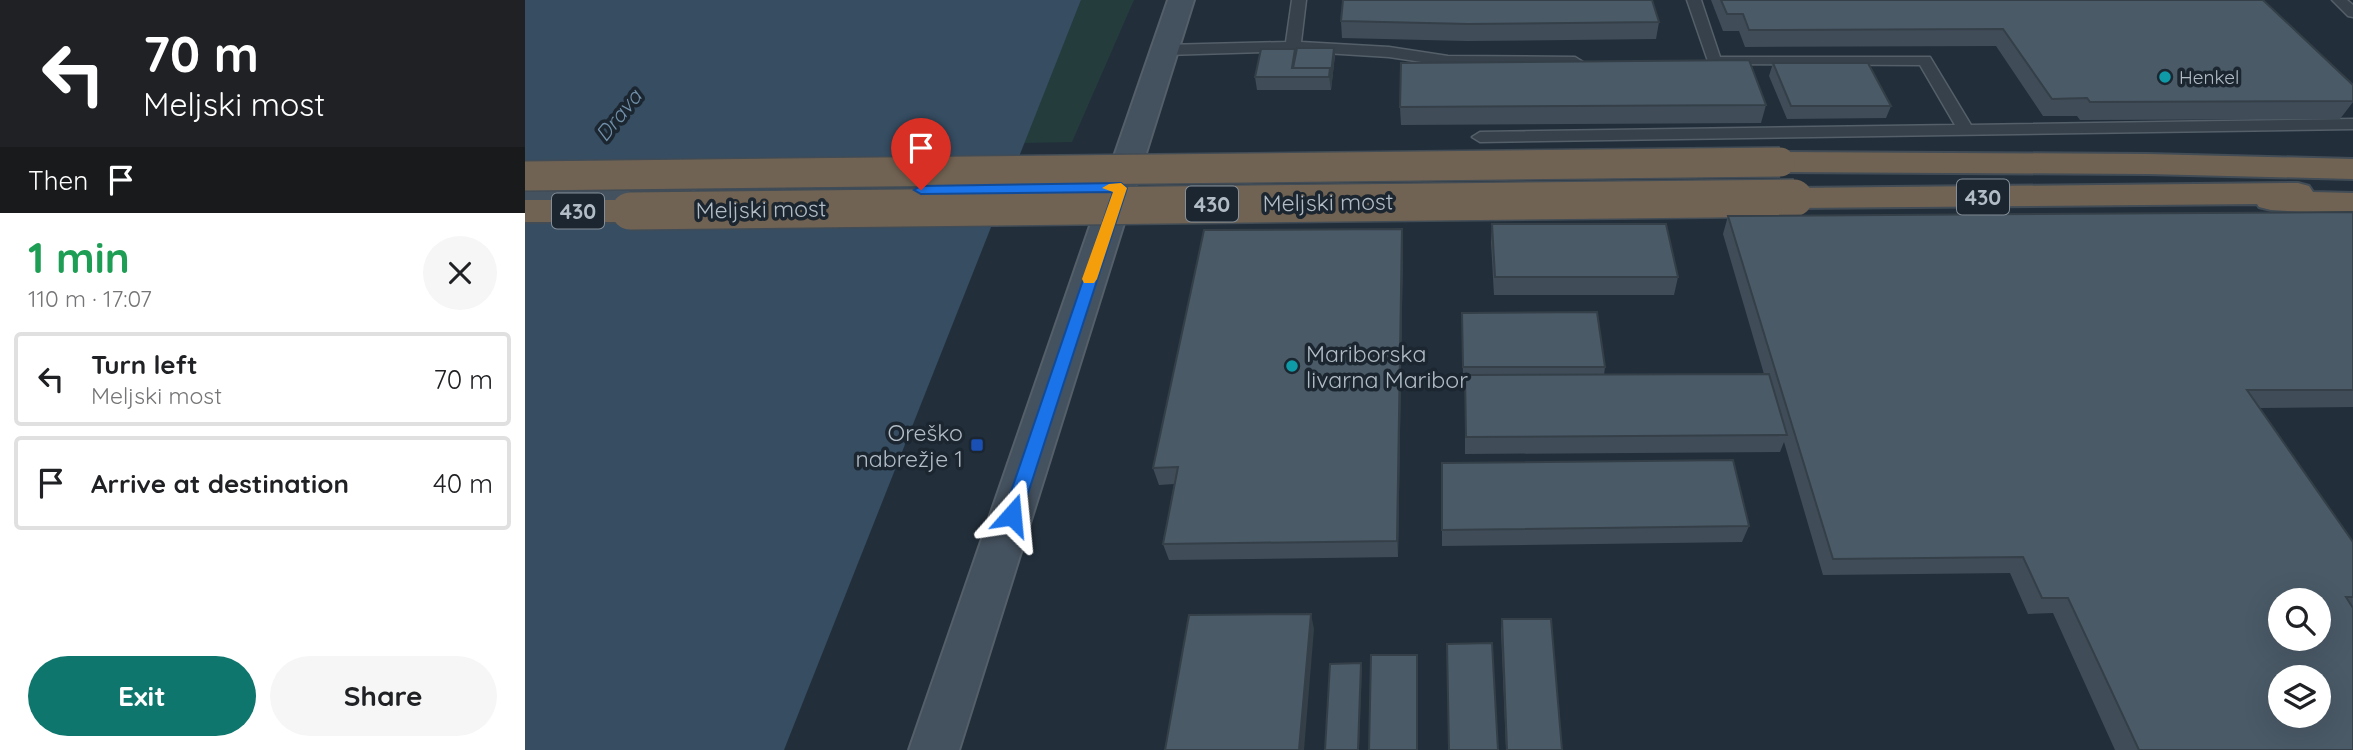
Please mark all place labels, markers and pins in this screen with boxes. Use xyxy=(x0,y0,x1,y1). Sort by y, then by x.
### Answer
place label: Henkel xyxy=(2179,65,2239,89)
marker: Henkel xyxy=(2157,69,2173,85)
pin xyxy=(891,118,951,190)
place label: Mariborska livarna Maribor xyxy=(1306,339,1468,394)
marker: Mariborska livarna Maribor xyxy=(1284,358,1300,374)
place label: Oreško nabrežje 1 xyxy=(855,418,963,473)
marker: Oreško nabrežje 1 xyxy=(969,437,985,453)

